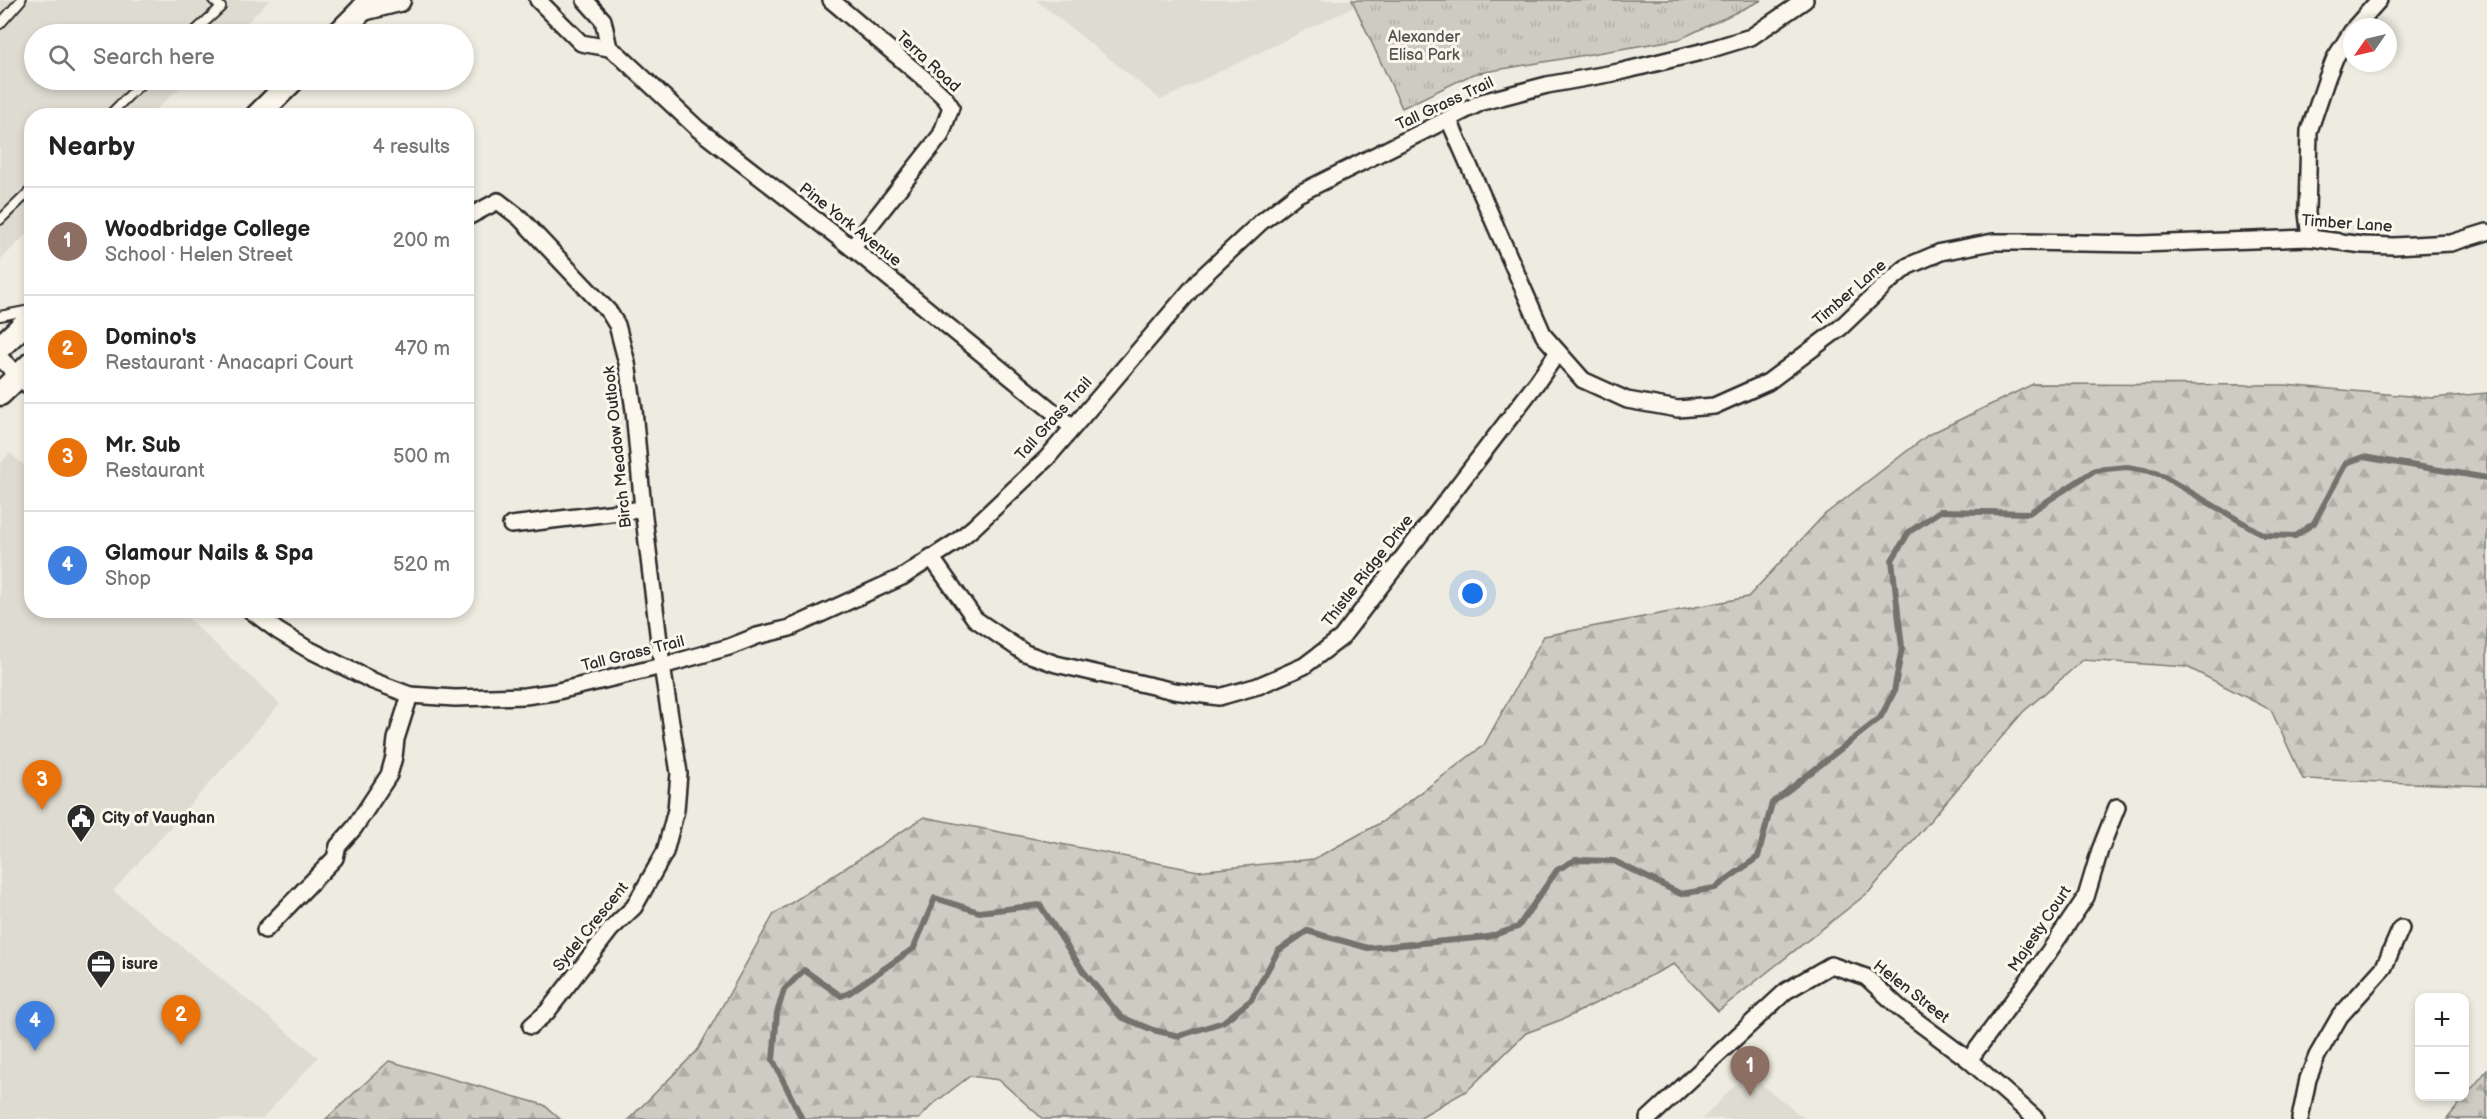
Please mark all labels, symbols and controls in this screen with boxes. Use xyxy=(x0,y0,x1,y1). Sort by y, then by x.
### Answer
north arrow xyxy=(2343,18,2397,72)
search box xyxy=(24,24,474,90)
street label: Terra Road xyxy=(892,28,964,96)
park label: Alexander Elisa Park xyxy=(1388,28,1460,65)
icon: search xyxy=(45,41,78,74)
text: Search here xyxy=(93,44,215,71)
street label: Tall Grass Trail xyxy=(1393,73,1497,135)
text: Nearby xyxy=(48,132,135,163)
text: 4 results xyxy=(372,135,450,159)
street label: Pine York Avenue xyxy=(795,179,905,271)
street label: Timber Lane xyxy=(2301,211,2394,237)
text: Woodbridge College xyxy=(105,216,310,243)
text: 1 xyxy=(63,229,72,253)
text: 200 m xyxy=(393,229,450,253)
text: School · Helen Street xyxy=(105,243,293,267)
street label: Timber Lane xyxy=(1809,256,1891,330)
text: Domino's xyxy=(105,324,196,351)
text: 2 xyxy=(62,337,73,361)
text: 470 m xyxy=(394,337,450,361)
text: Restaurant · Anacapri Court xyxy=(105,351,353,375)
street label: Birch Meadow Outlook xyxy=(600,365,636,529)
street label: Tall Grass Trail xyxy=(1012,374,1096,464)
text: Mr. Sub xyxy=(105,432,181,459)
text: 3 xyxy=(62,445,73,469)
text: 500 m xyxy=(393,445,450,469)
text: Restaurant xyxy=(105,459,205,483)
street label: Thistle Ridge Drive xyxy=(1318,511,1418,631)
text: Glamour Nails & Spa xyxy=(105,540,314,567)
text: 4 xyxy=(62,553,73,577)
text: 520 m xyxy=(393,553,450,577)
text: Shop xyxy=(105,567,151,591)
your location xyxy=(1458,579,1487,608)
street label: Tall Grass Trail xyxy=(580,632,686,676)
pin: 3 xyxy=(22,760,62,810)
public building icon: City of Vaughan xyxy=(65,802,97,844)
place label: City of Vaughan xyxy=(102,809,215,828)
street label: Sydel Crescent xyxy=(549,879,633,975)
street label: Majesty Court xyxy=(2004,882,2076,976)
office icon: isure xyxy=(85,948,117,990)
place label: isure xyxy=(122,955,158,974)
street label: Helen Street xyxy=(1869,956,1953,1028)
map controls xyxy=(2415,993,2469,1101)
button: + xyxy=(2415,993,2469,1047)
pin: 2 xyxy=(162,996,201,1045)
pin: 4 xyxy=(15,1002,54,1051)
pin: 1 xyxy=(1730,1046,1770,1096)
button: − xyxy=(2415,1047,2469,1101)

